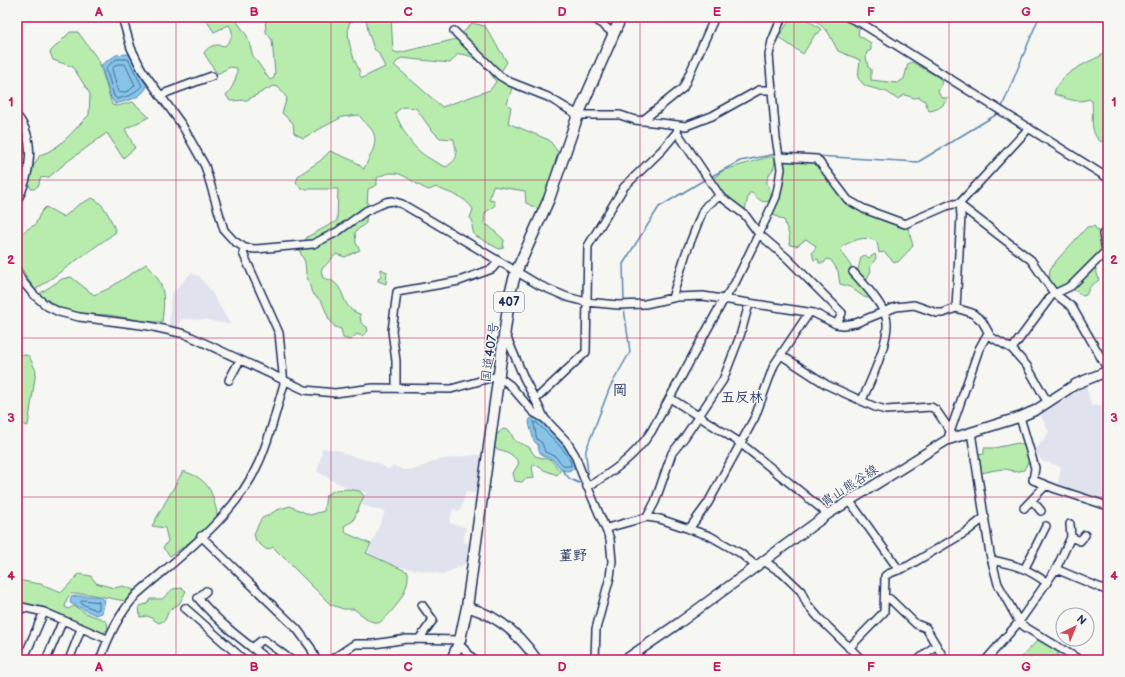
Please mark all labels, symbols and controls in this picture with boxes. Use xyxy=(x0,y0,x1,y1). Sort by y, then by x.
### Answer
text: A xyxy=(94,4,103,20)
text: B xyxy=(249,4,259,20)
text: C xyxy=(403,4,413,20)
text: D xyxy=(557,4,567,20)
text: E xyxy=(713,4,722,20)
text: F xyxy=(867,4,875,20)
text: G xyxy=(1021,4,1031,20)
text: 1 xyxy=(8,94,14,110)
text: 1 xyxy=(1111,94,1117,110)
text: 2 xyxy=(7,252,15,268)
text: 2 xyxy=(1110,252,1118,268)
road number: 407 xyxy=(494,292,524,312)
street label: 国道407号 xyxy=(478,321,502,383)
district label: 岡 xyxy=(612,381,628,400)
district label: 五反林 xyxy=(721,389,764,406)
text: 3 xyxy=(7,410,15,426)
text: 3 xyxy=(1110,410,1118,426)
street label: 胄山熊谷線 xyxy=(818,461,882,510)
district label: 董野 xyxy=(559,547,587,564)
text: 4 xyxy=(7,568,15,584)
text: 4 xyxy=(1110,568,1118,584)
north arrow xyxy=(1055,607,1095,647)
text: N xyxy=(1074,612,1089,628)
text: A xyxy=(94,659,103,675)
text: B xyxy=(249,659,259,675)
text: C xyxy=(403,659,413,675)
text: D xyxy=(557,659,567,675)
text: E xyxy=(713,659,722,675)
text: F xyxy=(867,659,875,675)
text: G xyxy=(1021,659,1031,675)

